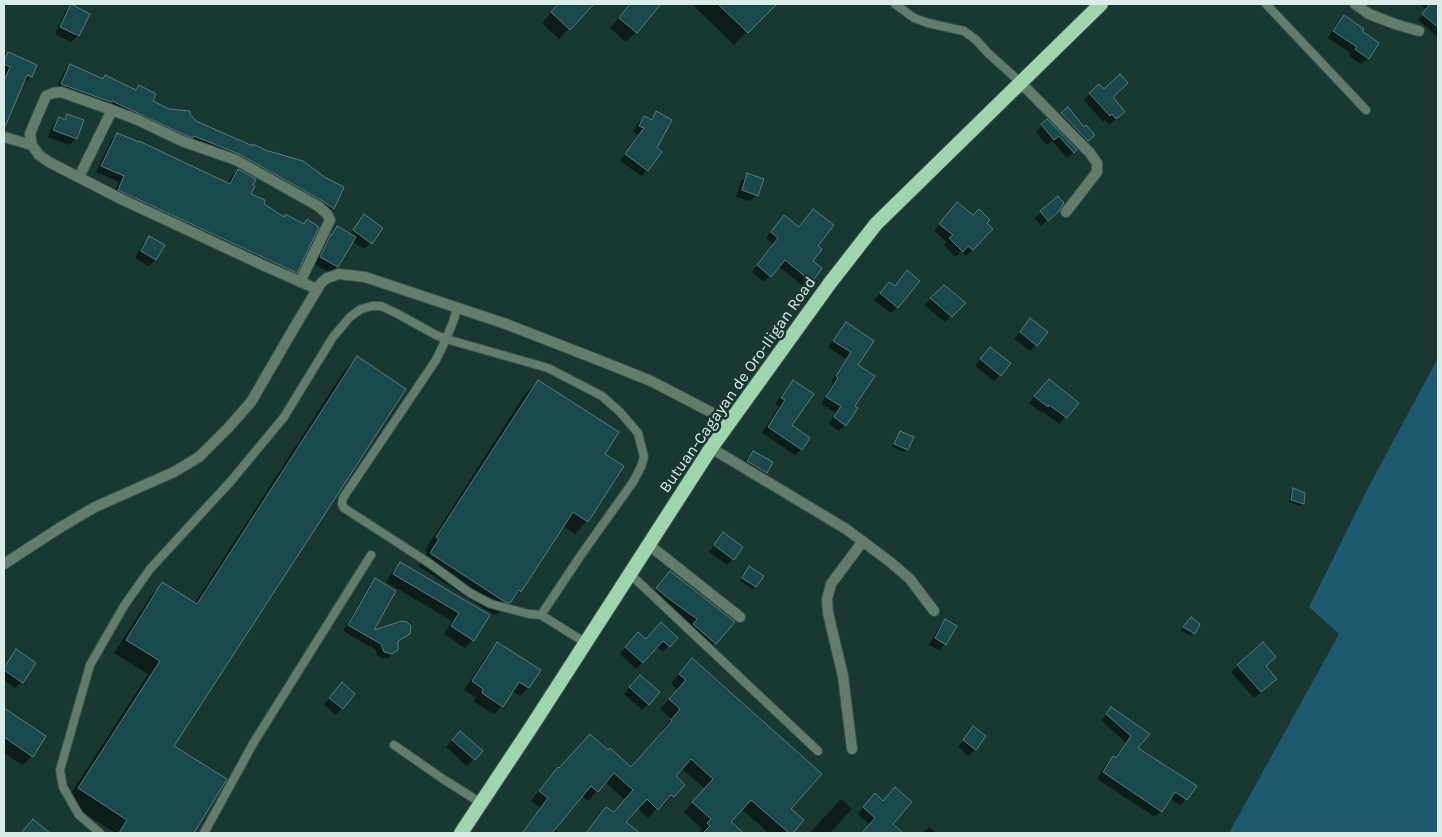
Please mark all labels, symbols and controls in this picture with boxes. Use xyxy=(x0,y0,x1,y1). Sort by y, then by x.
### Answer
street label: Butuan-Cagayan de Oro-Iligan Road xyxy=(656,273,820,497)

